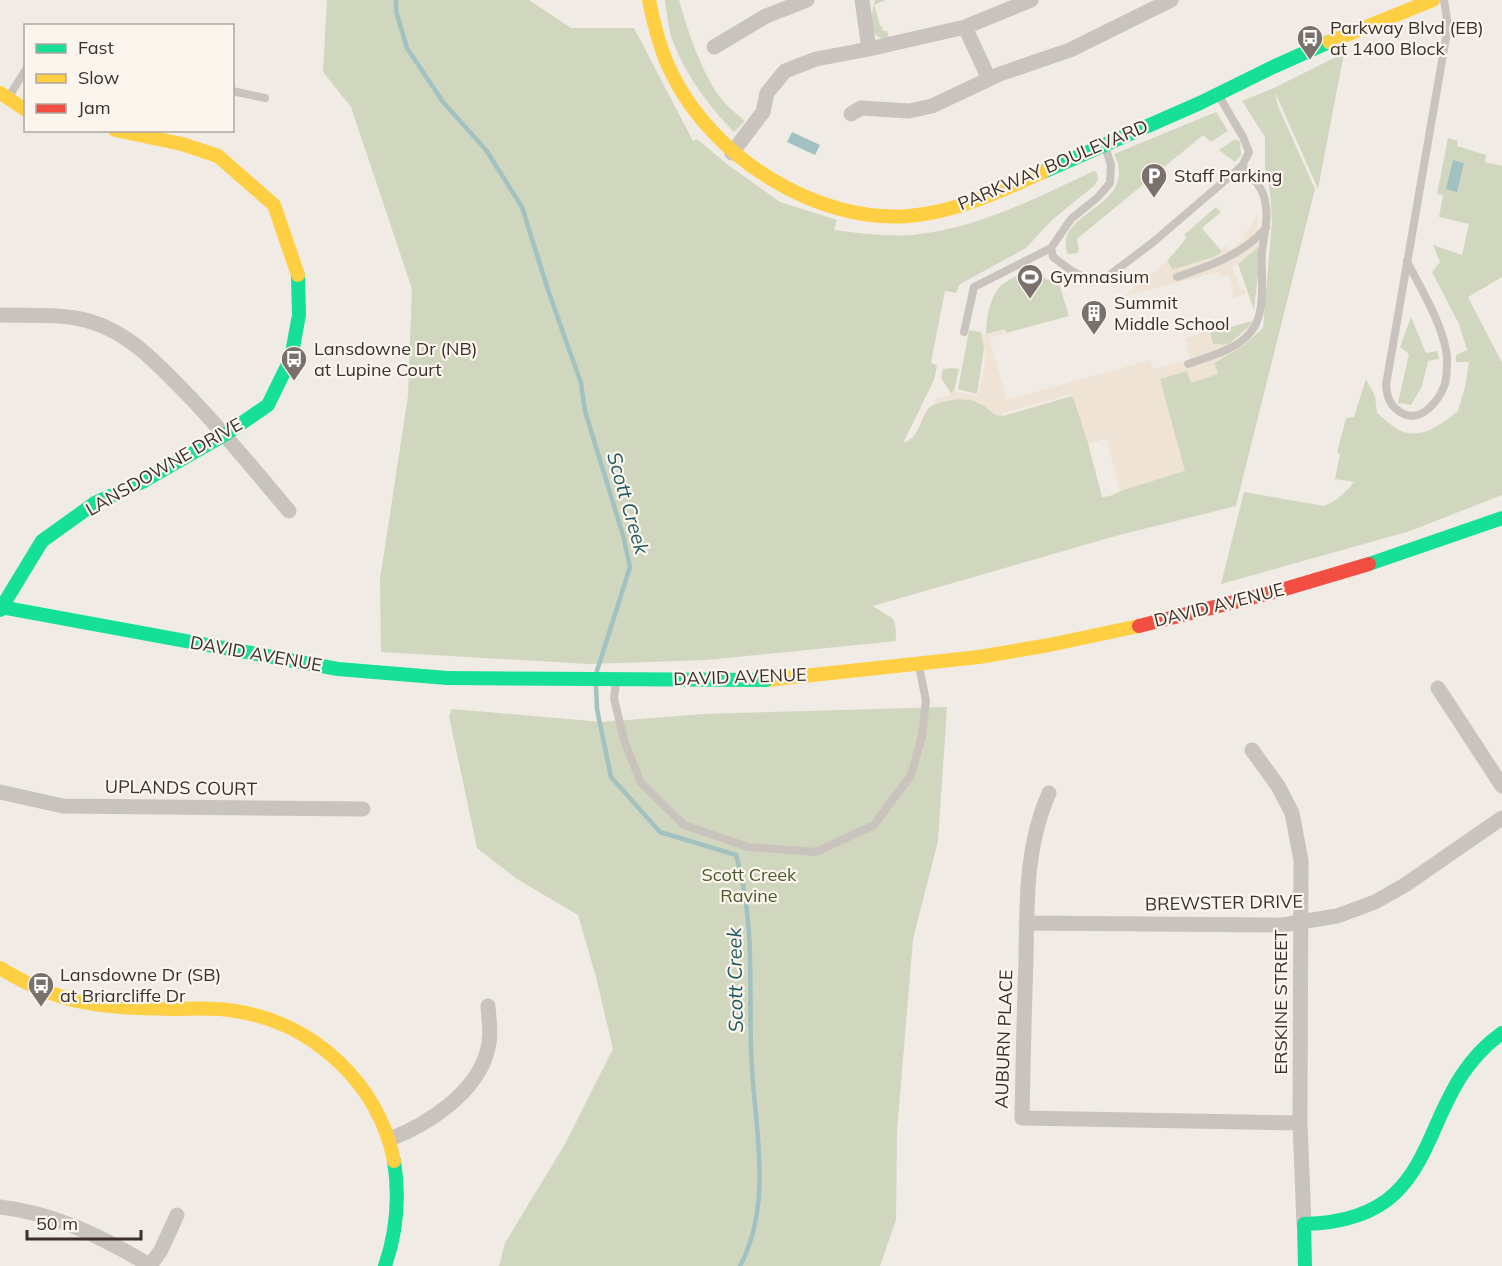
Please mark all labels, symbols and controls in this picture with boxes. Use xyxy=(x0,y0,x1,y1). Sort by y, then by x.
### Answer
place label: Parkway Blvd (EB) at 1400 Block xyxy=(1330,16,1484,60)
bus stop icon: Parkway Blvd (EB) at 1400 Block xyxy=(1295,23,1325,61)
legend xyxy=(24,24,234,132)
text: Fast xyxy=(78,36,114,59)
text: Slow xyxy=(78,66,120,89)
text: Jam xyxy=(78,96,111,119)
street label: PARKWAY BOULEVARD xyxy=(954,114,1151,215)
parking icon: Staff Parking xyxy=(1139,161,1169,199)
place label: Staff Parking xyxy=(1174,164,1282,187)
sports icon: Gymnasium xyxy=(1015,262,1045,300)
place label: Gymnasium xyxy=(1050,265,1149,288)
place label: Summit Middle School xyxy=(1114,291,1230,335)
building icon: Summit Middle School xyxy=(1079,298,1109,336)
place label: Lansdowne Dr (NB) at Lupine Court xyxy=(314,337,478,381)
bus stop icon: Lansdowne Dr (NB) at Lupine Court xyxy=(279,344,309,382)
street label: LANSDOWNE DRIVE xyxy=(81,412,246,521)
water label: Scott Creek xyxy=(602,449,655,558)
street label: DAVID AVENUE xyxy=(1151,577,1286,632)
street label: DAVID AVENUE xyxy=(188,631,324,676)
street label: DAVID AVENUE xyxy=(673,663,807,690)
street label: UPLANDS COURT xyxy=(105,775,257,800)
park label: Scott Creek Ravine xyxy=(702,863,797,907)
street label: BREWSTER DRIVE xyxy=(1145,890,1303,915)
water label: Scott Creek xyxy=(721,926,748,1033)
street label: ERSKINE STREET xyxy=(1269,929,1292,1075)
place label: Lansdowne Dr (SB) at Briarcliffe Dr xyxy=(60,963,221,1007)
street label: AUBURN PLACE xyxy=(990,969,1017,1109)
bus stop icon: Lansdowne Dr (SB) at Briarcliffe Dr xyxy=(26,970,56,1008)
scale bar xyxy=(27,1203,141,1241)
text: 50 m xyxy=(36,1212,78,1235)

